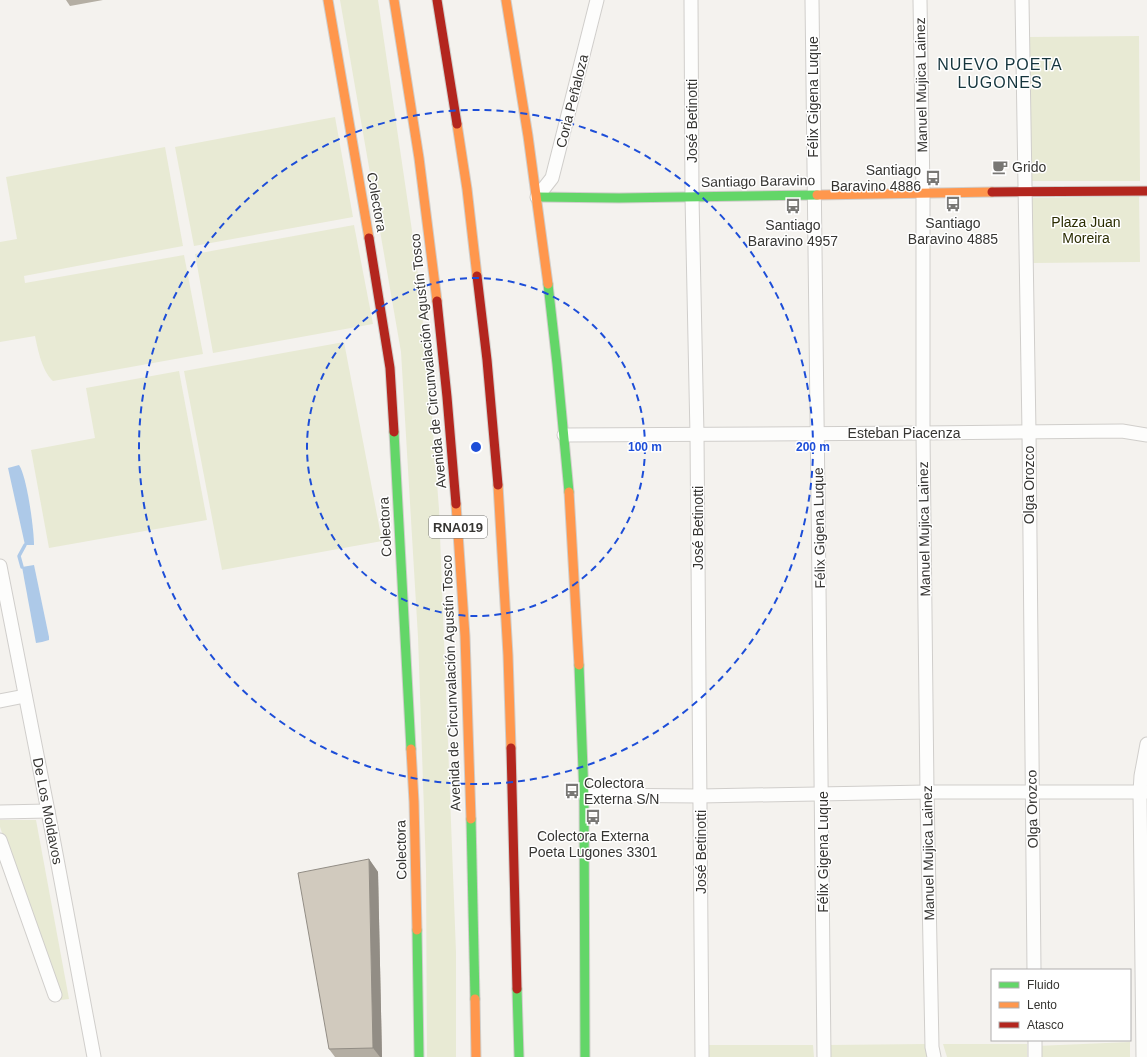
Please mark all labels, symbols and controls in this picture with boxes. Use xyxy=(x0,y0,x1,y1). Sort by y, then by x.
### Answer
street label: Manuel Mujica Lainez xyxy=(912,17,930,153)
street label: Félix Gigena Luque xyxy=(805,36,821,158)
street label: Coria Peñaloza xyxy=(553,52,591,149)
district label: NUEVO POETA LUGONES xyxy=(937,56,1063,91)
street label: José Betinotti xyxy=(684,79,700,163)
cafe icon: Grido xyxy=(991,158,1009,176)
place label: Grido xyxy=(1012,159,1046,175)
place label: Santiago Baravino 4886 xyxy=(831,162,921,194)
bus stop icon: Santiago Baravino 4886 xyxy=(924,169,942,187)
street label: Colectora xyxy=(364,171,390,233)
street label: Santiago Baravino xyxy=(701,172,816,190)
bus stop icon: Santiago Baravino 4885 xyxy=(944,195,962,213)
bus stop icon: Santiago Baravino 4957 xyxy=(784,197,802,215)
park label: Plaza Juan Moreira xyxy=(1051,214,1121,246)
place label: Santiago Baravino 4885 xyxy=(908,215,998,247)
place label: Santiago Baravino 4957 xyxy=(748,217,838,249)
street label: Avenida de Circunvalación Agustín Tosco xyxy=(407,233,449,489)
street label: Esteban Piacenza xyxy=(848,425,961,441)
centre of rings xyxy=(469,440,483,454)
text: 100 m xyxy=(628,440,662,454)
text: 200 m xyxy=(796,440,830,454)
street label: Olga Orozco xyxy=(1021,445,1037,524)
street label: Manuel Mujica Lainez xyxy=(915,461,933,597)
street label: Félix Gigena Luque xyxy=(810,467,828,589)
street label: José Betinotti xyxy=(690,486,706,570)
street label: Colectora xyxy=(375,496,395,557)
road number: RNA019 xyxy=(429,516,487,538)
street label: Avenida de Circunvalación Agustín Tosco xyxy=(439,554,463,811)
street label: De Los Moldavos xyxy=(30,756,66,866)
street label: Olga Orozco xyxy=(1023,769,1041,848)
place label: Colectora Externa S/N xyxy=(584,775,659,807)
bus stop icon: Colectora Externa S/N xyxy=(563,782,581,800)
street label: Manuel Mujica Lainez xyxy=(919,785,937,921)
street label: Félix Gigena Luque xyxy=(815,791,831,913)
bus stop icon: Colectora Externa Poeta Lugones 3301 xyxy=(584,808,602,826)
street label: José Betinotti xyxy=(693,810,709,894)
street label: Colectora xyxy=(392,820,410,880)
place label: Colectora Externa Poeta Lugones 3301 xyxy=(528,828,658,860)
legend xyxy=(991,969,1131,1041)
text: Fluido xyxy=(1027,978,1060,992)
text: Lento xyxy=(1027,998,1057,1012)
text: Atasco xyxy=(1027,1018,1064,1032)

